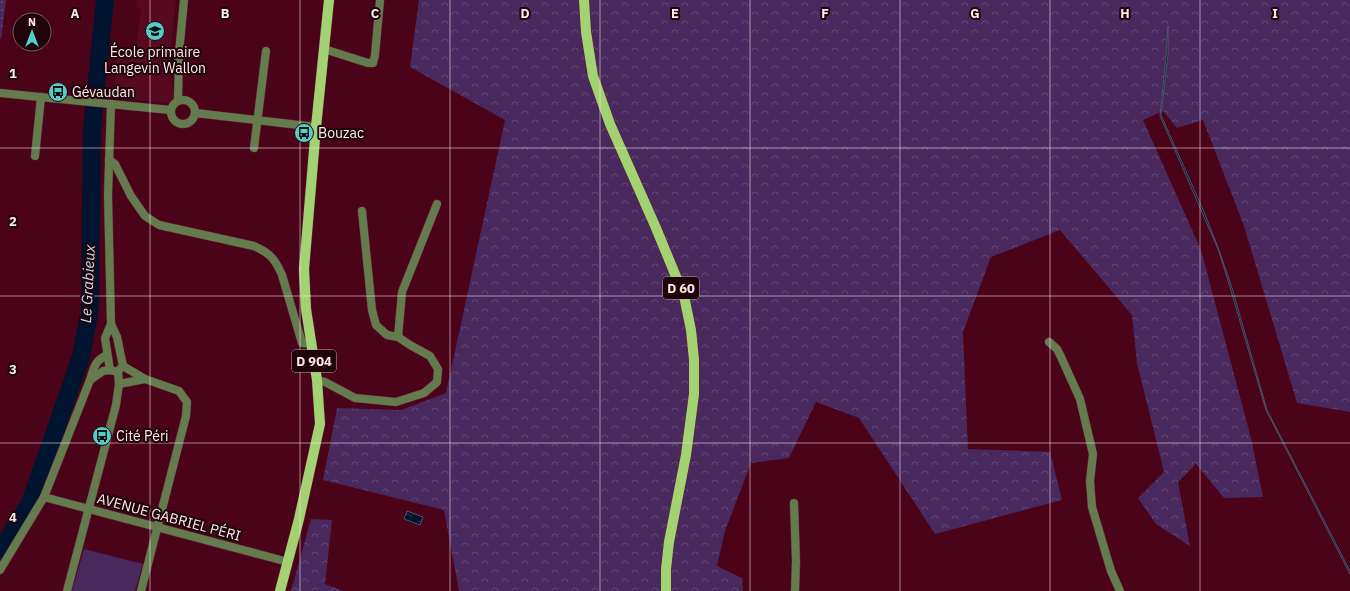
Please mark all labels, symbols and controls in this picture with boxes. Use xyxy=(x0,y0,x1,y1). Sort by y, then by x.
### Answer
text: A xyxy=(71,5,80,22)
text: B xyxy=(221,5,230,22)
text: C xyxy=(371,5,380,22)
text: D xyxy=(520,5,530,22)
text: E xyxy=(671,5,679,22)
text: F xyxy=(821,5,829,22)
text: G xyxy=(970,5,980,22)
text: H xyxy=(1120,5,1130,22)
text: I xyxy=(1272,5,1278,22)
north arrow xyxy=(12,12,52,52)
text: N xyxy=(28,15,36,29)
school or university icon: École primaire Langevin Wallon xyxy=(144,20,166,42)
place label: École primaire Langevin Wallon xyxy=(104,42,206,77)
text: 1 xyxy=(9,65,17,82)
bus stop icon: Gévaudan xyxy=(47,81,69,103)
place label: Gévaudan xyxy=(72,83,135,101)
bus stop icon: Bouzac xyxy=(293,122,315,144)
place label: Bouzac xyxy=(318,124,364,142)
text: 2 xyxy=(9,213,17,230)
water label: Le Grabieux xyxy=(76,244,99,324)
road number: D 60 xyxy=(663,277,699,299)
road number: D 904 xyxy=(292,350,336,372)
text: 3 xyxy=(9,361,17,378)
bus stop icon: Cité Péri xyxy=(91,425,113,447)
place label: Cité Péri xyxy=(116,427,169,445)
street label: AVENUE GABRIEL PÉRI xyxy=(95,488,243,545)
text: 4 xyxy=(9,509,17,526)

